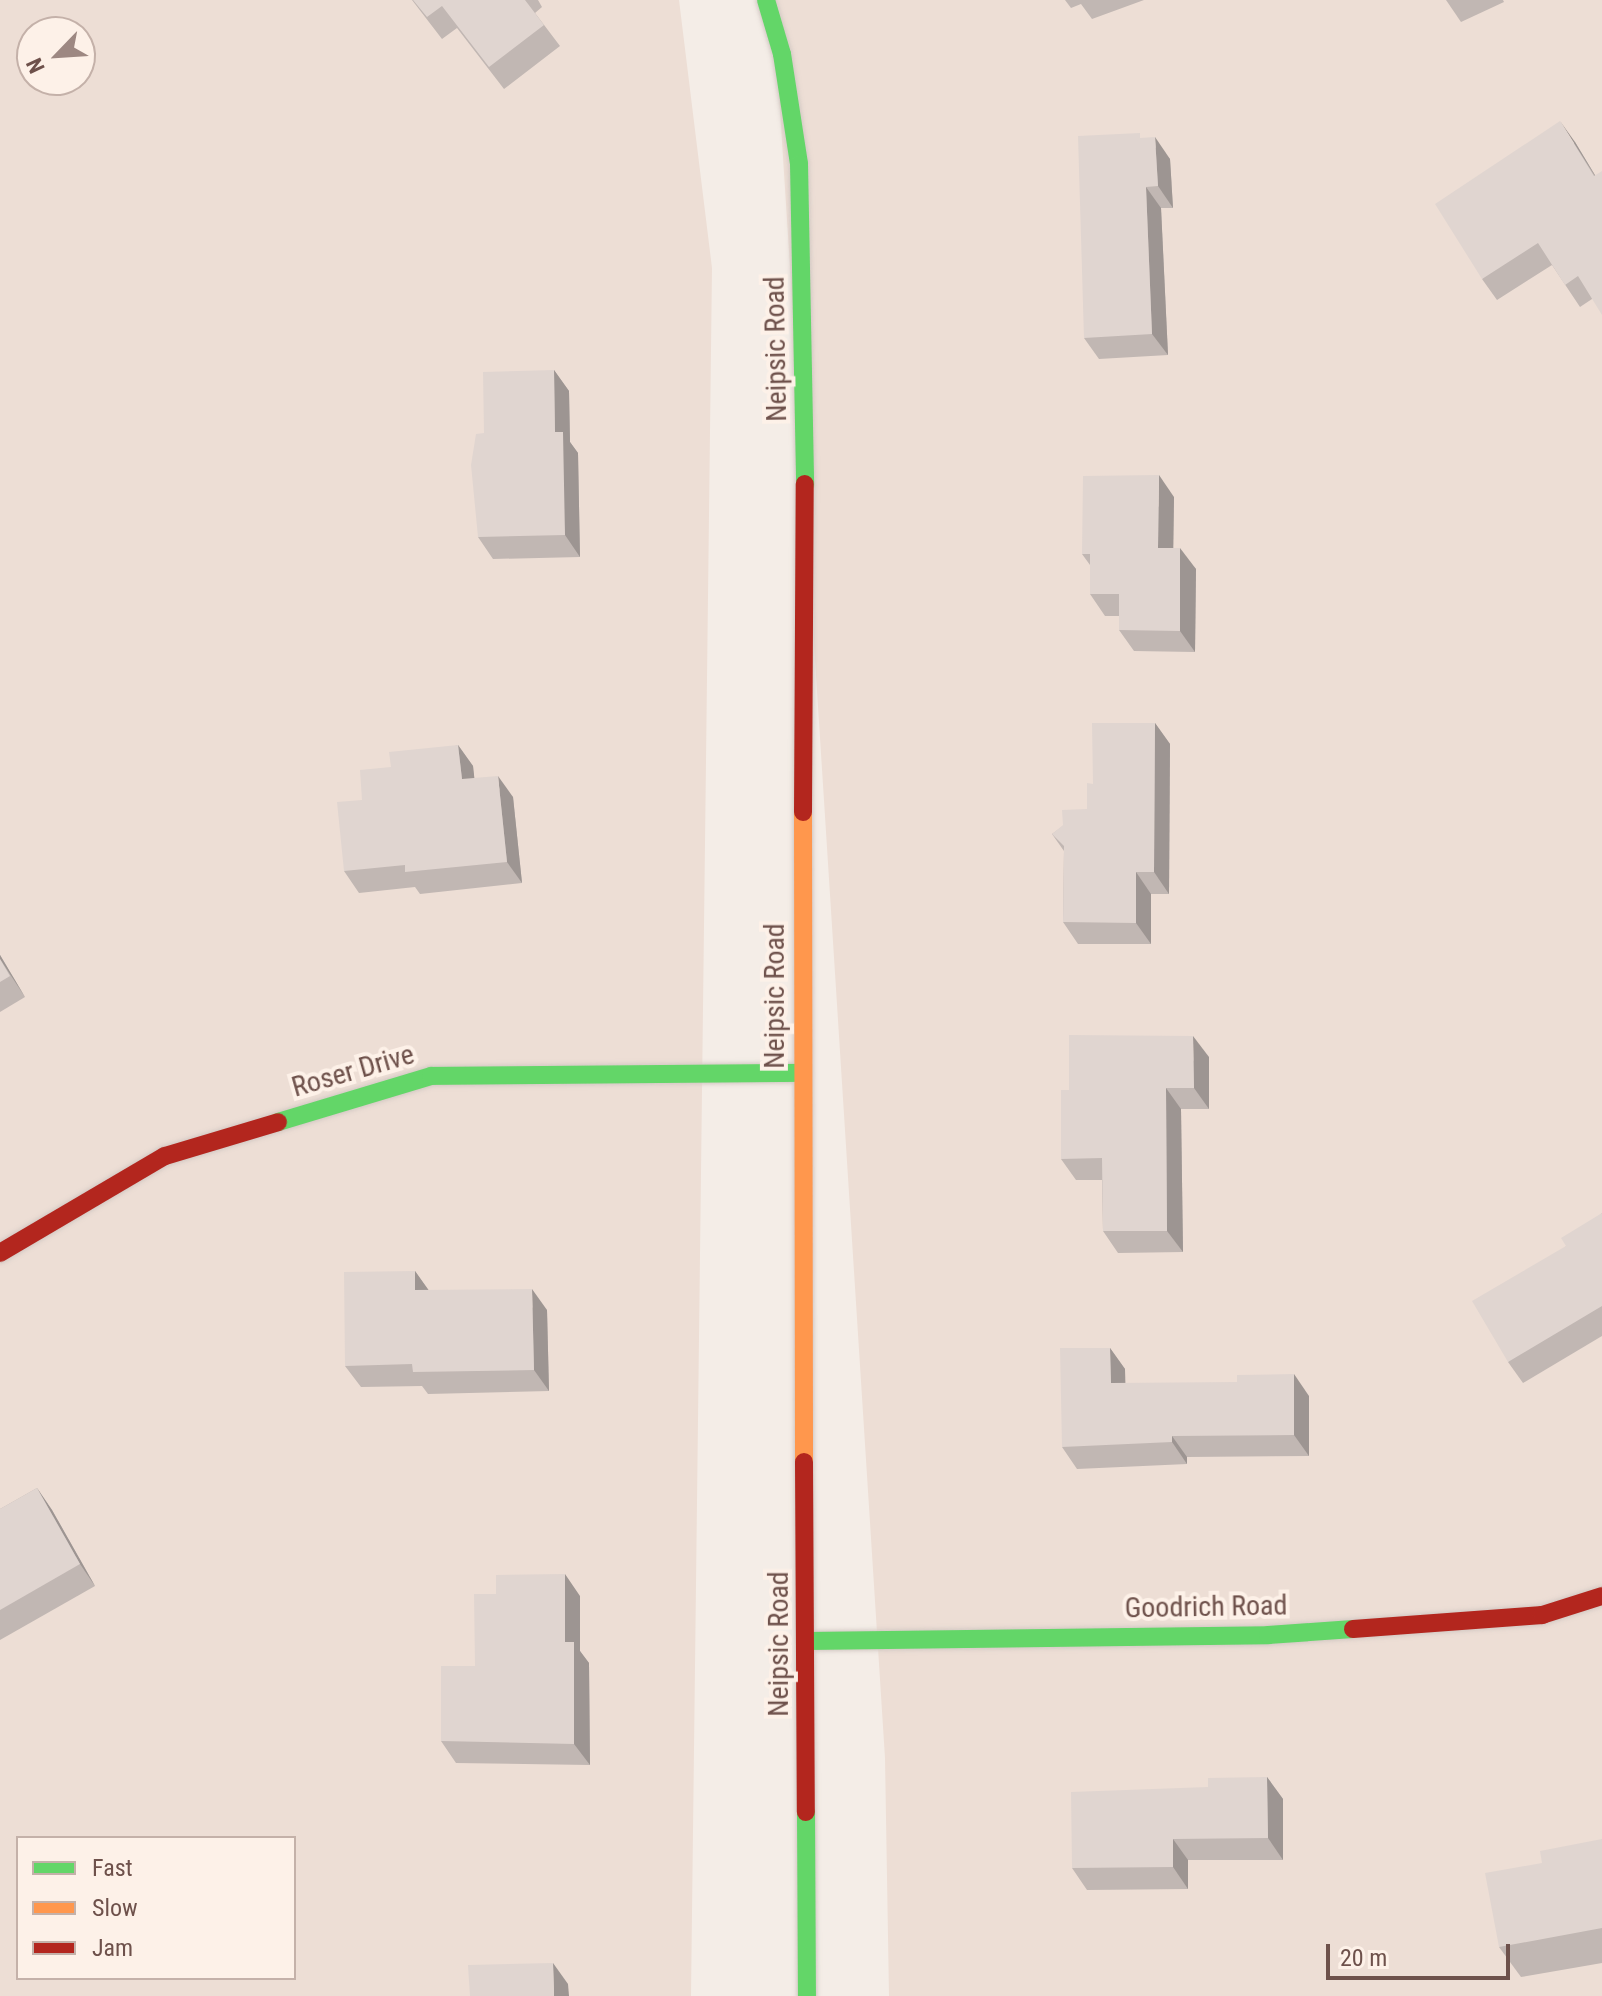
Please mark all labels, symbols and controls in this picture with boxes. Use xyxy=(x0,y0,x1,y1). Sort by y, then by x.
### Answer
north arrow xyxy=(16,16,96,96)
text: N xyxy=(21,54,50,77)
street label: Neipsic Road xyxy=(758,276,794,422)
street label: Neipsic Road xyxy=(758,923,792,1069)
street label: Roser Drive xyxy=(288,1038,418,1104)
street label: Neipsic Road xyxy=(762,1571,796,1717)
street label: Goodrich Road xyxy=(1124,1589,1288,1625)
legend xyxy=(16,1836,296,1980)
text: Fast xyxy=(92,1854,133,1882)
text: Slow xyxy=(92,1894,138,1922)
scale bar xyxy=(1330,1928,1514,1978)
text: Jam xyxy=(92,1934,133,1962)
text: 20 m xyxy=(1340,1944,1387,1972)

